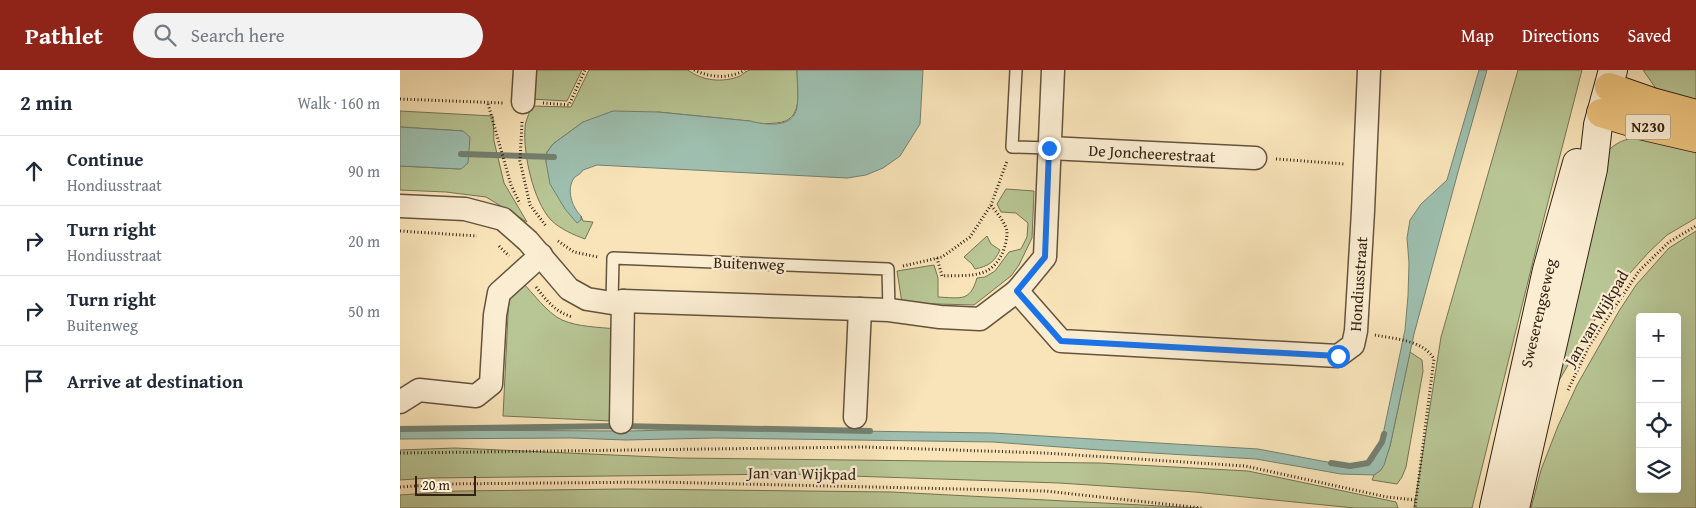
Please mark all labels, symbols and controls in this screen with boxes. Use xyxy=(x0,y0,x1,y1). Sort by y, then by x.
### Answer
search box xyxy=(133,13,483,58)
text: Pathlet xyxy=(25,18,103,53)
icon: search xyxy=(151,21,179,49)
text: Search here xyxy=(191,21,285,49)
text: Map xyxy=(1461,22,1494,49)
text: Directions xyxy=(1522,22,1599,49)
text: Saved xyxy=(1627,22,1671,49)
text: 2 min xyxy=(20,87,72,118)
text: Walk · 160 m xyxy=(297,91,380,115)
road number: N230 xyxy=(1626,114,1670,140)
route end xyxy=(1038,137,1061,160)
street label: De Joncheerestraat xyxy=(1088,138,1216,168)
text: Continue xyxy=(67,145,144,173)
icon: ahead xyxy=(20,157,48,185)
text: 90 m xyxy=(348,159,380,183)
text: Hondiusstraat xyxy=(67,173,162,197)
text: Turn right xyxy=(67,215,156,243)
icon: right xyxy=(20,227,48,255)
text: 20 m xyxy=(348,229,380,253)
street label: Hondiusstraat xyxy=(1343,235,1373,332)
text: Hondiusstraat xyxy=(67,243,162,267)
street label: Buitenweg xyxy=(713,250,785,276)
street label: Sweserengseweg xyxy=(1514,256,1562,370)
street label: Jan van Wijkpad xyxy=(1557,265,1634,372)
text: Turn right xyxy=(67,285,156,313)
icon: right xyxy=(20,297,48,325)
text: 50 m xyxy=(348,299,380,323)
text: Buitenweg xyxy=(67,313,138,337)
map controls xyxy=(1636,313,1681,493)
button: + xyxy=(1636,313,1681,358)
route start xyxy=(1327,345,1350,368)
button: − xyxy=(1636,358,1681,403)
icon: arrive xyxy=(20,367,48,395)
text: Arrive at destination xyxy=(67,367,243,395)
button: locate xyxy=(1636,403,1681,448)
button: layers xyxy=(1636,448,1681,493)
street label: Jan van Wijkpad xyxy=(746,460,857,486)
scale bar xyxy=(415,473,476,496)
text: 20 m xyxy=(422,475,450,495)

